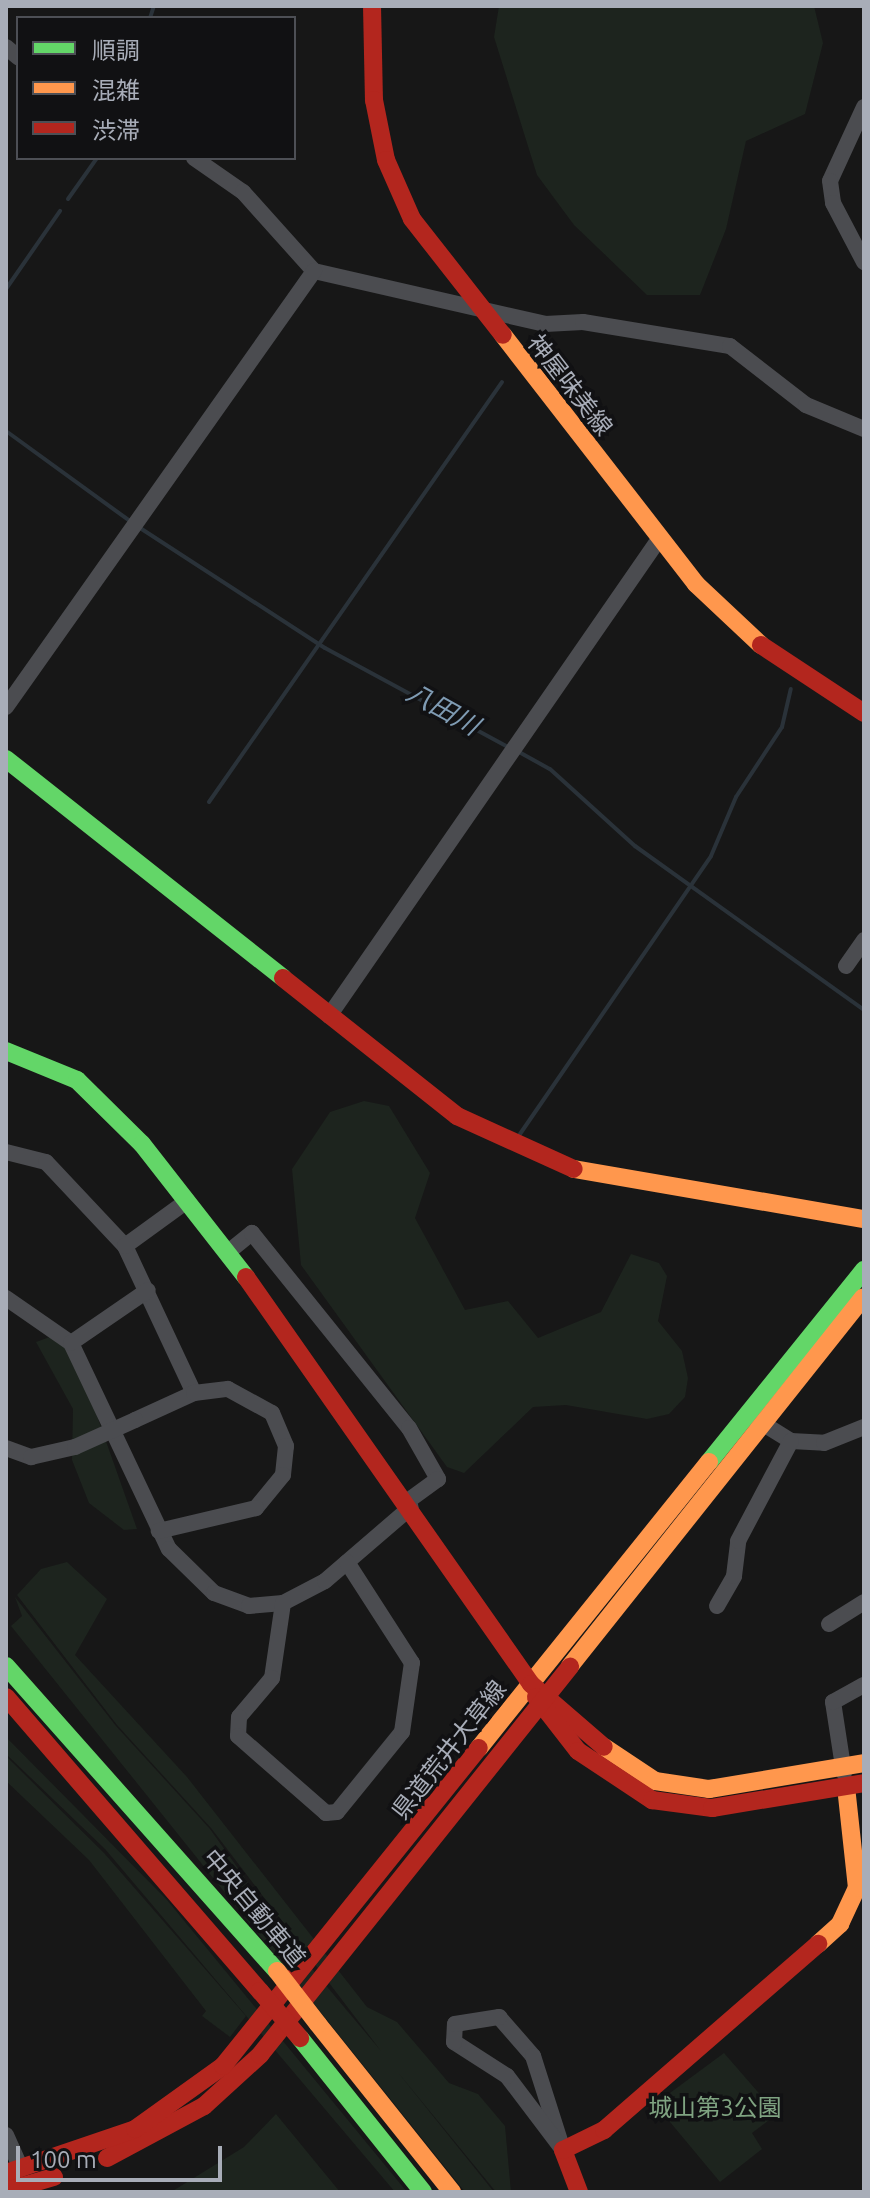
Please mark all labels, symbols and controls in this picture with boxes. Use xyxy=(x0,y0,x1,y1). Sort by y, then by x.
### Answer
legend xyxy=(16,16,296,160)
text: 順調 xyxy=(92,37,140,64)
text: 混雑 xyxy=(92,77,140,104)
text: 渋滞 xyxy=(92,117,140,144)
street label: 神屋味美線 xyxy=(522,329,618,441)
water label: 八田川 xyxy=(401,676,485,742)
street label: 県道荒井大草線 xyxy=(386,1675,512,1825)
street label: 中央自動車道 xyxy=(197,1844,311,1972)
park label: 城山第3公園 xyxy=(648,2094,782,2122)
scale bar xyxy=(20,2130,226,2180)
text: 100 m xyxy=(30,2146,97,2173)

